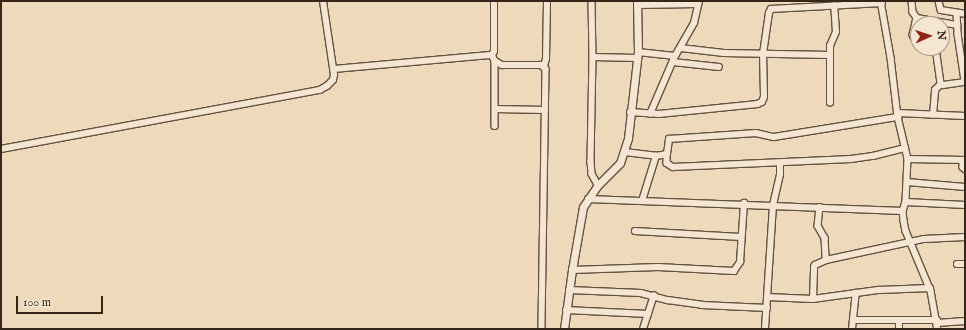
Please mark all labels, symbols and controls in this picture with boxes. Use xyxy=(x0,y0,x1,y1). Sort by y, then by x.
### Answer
north arrow xyxy=(910,16,950,56)
text: N xyxy=(934,30,948,41)
scale bar xyxy=(18,288,105,314)
text: 100 m xyxy=(23,295,51,310)

